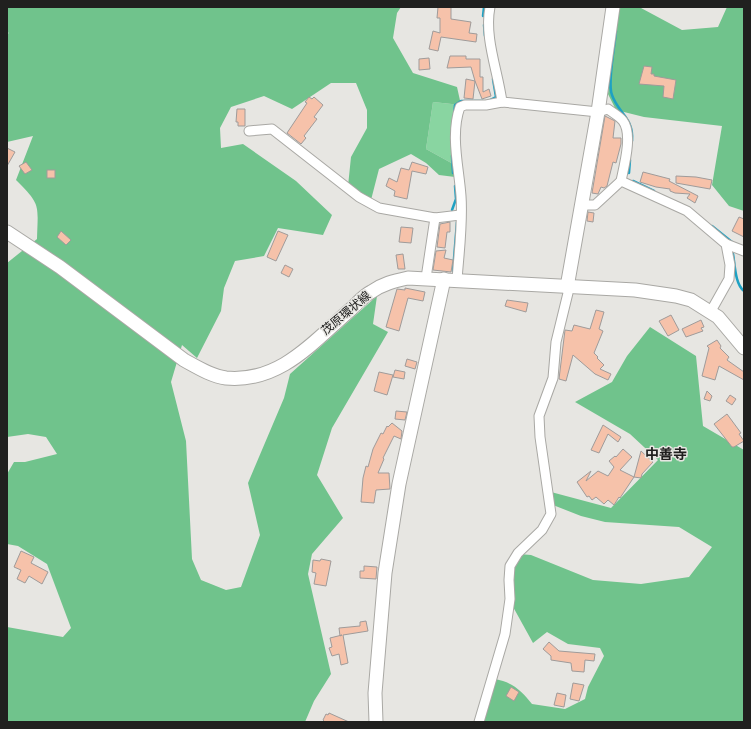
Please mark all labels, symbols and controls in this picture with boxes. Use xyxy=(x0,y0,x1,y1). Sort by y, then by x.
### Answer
street label: 茂原環状線 xyxy=(317,287,374,338)
district label: 中善寺 xyxy=(645,444,687,464)

